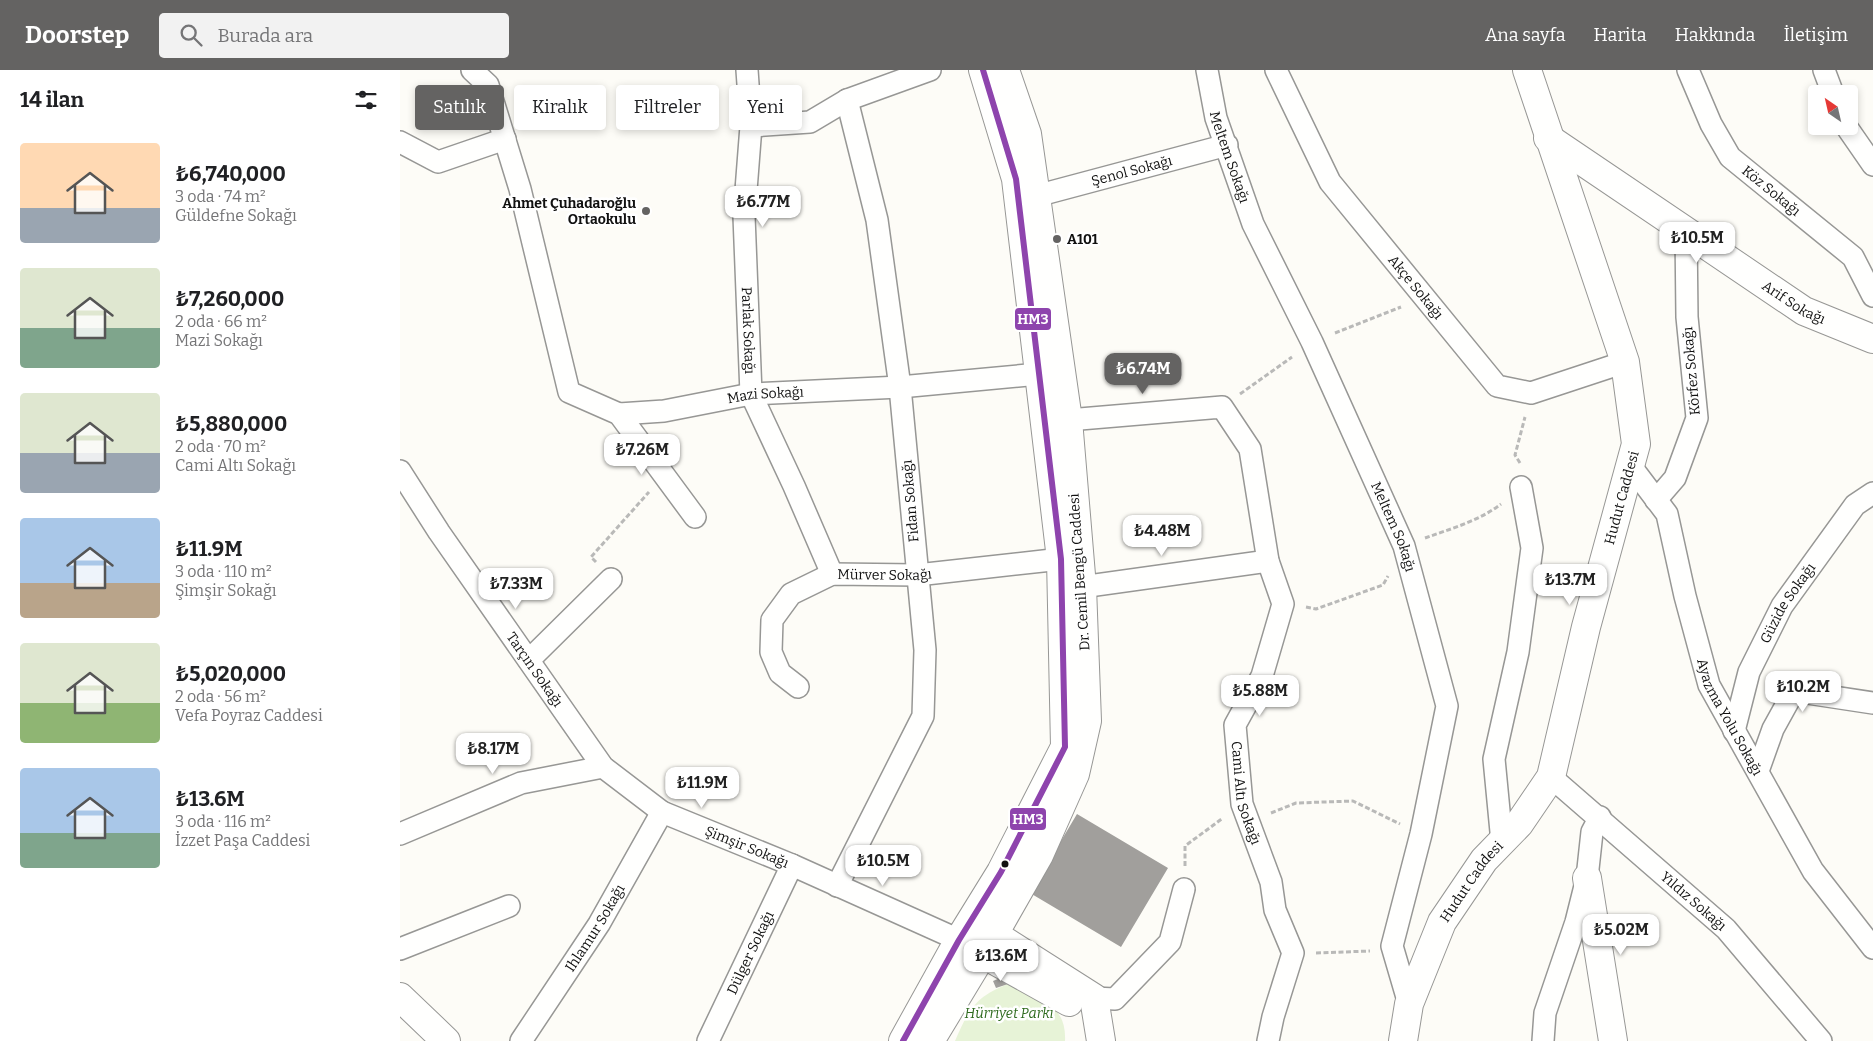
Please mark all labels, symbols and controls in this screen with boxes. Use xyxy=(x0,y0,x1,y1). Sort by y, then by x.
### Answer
search box xyxy=(159,13,509,58)
text: Doorstep xyxy=(25,21,129,49)
icon: search xyxy=(177,21,205,49)
text: Burada ara xyxy=(217,24,313,47)
text: Ana sayfa xyxy=(1485,24,1566,46)
text: Harita xyxy=(1594,24,1647,46)
text: Hakkında xyxy=(1675,24,1755,46)
text: İletişim xyxy=(1783,24,1848,46)
chip: Satılık xyxy=(415,85,504,130)
chip: Kiralık xyxy=(514,85,606,130)
chip: Filtreler xyxy=(616,85,719,130)
chip: Yeni xyxy=(729,85,802,130)
north arrow xyxy=(1808,85,1858,135)
map controls xyxy=(1808,85,1858,135)
icon: filters xyxy=(352,86,380,114)
text: 14 ilan xyxy=(20,87,84,113)
street label: Meltem Sokağı xyxy=(1206,110,1253,205)
street label: Şenol Sokağı xyxy=(1089,152,1174,190)
text: ₺6,740,000 xyxy=(175,161,286,187)
street label: Köz Sokağı xyxy=(1738,162,1804,220)
icon: home xyxy=(60,163,120,223)
pin: ₺6.77M xyxy=(722,186,804,228)
text: 3 oda · 74 m² xyxy=(175,187,266,206)
text: ₺6.77M xyxy=(736,192,790,211)
place label: Ahmet Çuhadaroğlu Ortaokulu xyxy=(502,195,636,228)
marker: Ahmet Çuhadaroğlu Ortaokulu xyxy=(640,205,652,217)
text: Güldefne Sokağı xyxy=(175,206,297,225)
pin: ₺10.5M xyxy=(1656,222,1738,264)
text: ₺10.5M xyxy=(1670,228,1724,247)
place label: A101 xyxy=(1067,231,1098,248)
marker: A101 xyxy=(1051,233,1063,245)
street label: Akçe Sokağı xyxy=(1384,252,1447,323)
street label: Arif Sokağı xyxy=(1759,277,1828,328)
text: ₺7,260,000 xyxy=(175,286,284,312)
street label: Parlak Sokağı xyxy=(738,287,758,374)
icon: home xyxy=(60,288,120,348)
line badge: HM3 xyxy=(1014,307,1052,331)
text: HM3 xyxy=(1017,311,1049,328)
text: 2 oda · 66 m² xyxy=(175,312,267,331)
street label: Körfez Sokağı xyxy=(1679,326,1704,416)
text: Mazi Sokağı xyxy=(175,331,263,350)
pin: ₺6.74M xyxy=(1102,352,1184,395)
text: ₺6.74M xyxy=(1115,359,1171,378)
street label: Mazi Sokağı xyxy=(726,384,804,407)
text: ₺5,880,000 xyxy=(175,411,287,437)
icon: home xyxy=(60,413,120,473)
pin: ₺7.26M xyxy=(601,434,683,476)
text: 2 oda · 70 m² xyxy=(175,437,266,456)
text: ₺7.26M xyxy=(615,440,669,459)
street label: Hudut Caddesi xyxy=(1601,449,1643,546)
text: Cami Altı Sokağı xyxy=(175,456,296,475)
street label: Fidan Sokağı xyxy=(898,459,923,543)
street label: Meltem Sokağı xyxy=(1367,479,1419,574)
street label: Dr. Cemil Bengü Caddesi xyxy=(1066,493,1093,651)
pin: ₺4.48M xyxy=(1121,514,1203,557)
text: ₺4.48M xyxy=(1134,521,1190,540)
text: ₺11.9M xyxy=(175,536,243,562)
icon: home xyxy=(60,538,120,598)
street label: Güzide Sokağı xyxy=(1757,560,1819,646)
text: 3 oda · 110 m² xyxy=(175,562,272,581)
pin: ₺13.7M xyxy=(1529,564,1611,606)
street label: Mürver Sokağı xyxy=(837,565,933,584)
pin: ₺7.33M xyxy=(475,568,557,610)
text: ₺13.7M xyxy=(1544,570,1596,589)
text: ₺7.33M xyxy=(489,574,543,593)
text: Şimşir Sokağı xyxy=(175,581,276,600)
street label: Tarçın Sokağı xyxy=(503,629,566,710)
street label: Ayazma Yolu Sokağı xyxy=(1693,657,1766,779)
text: ₺5,020,000 xyxy=(175,661,286,687)
icon: home xyxy=(60,663,120,723)
pin: ₺10.2M xyxy=(1762,670,1844,713)
pin: ₺5.88M xyxy=(1219,674,1301,717)
text: ₺10.2M xyxy=(1776,677,1830,696)
text: ₺5.88M xyxy=(1232,681,1288,700)
text: 2 oda · 56 m² xyxy=(175,687,266,706)
text: Vefa Poyraz Caddesi xyxy=(175,706,323,725)
pin: ₺8.17M xyxy=(452,732,534,775)
text: ₺8.17M xyxy=(467,739,519,758)
street label: Cami Altı Sokağı xyxy=(1227,740,1264,847)
pin: ₺11.9M xyxy=(661,766,743,809)
text: ₺11.9M xyxy=(676,773,728,792)
text: ₺13.6M xyxy=(175,786,245,812)
icon: home xyxy=(60,788,120,848)
line badge: HM3 xyxy=(1009,807,1047,831)
text: HM3 xyxy=(1012,811,1044,828)
text: 3 oda · 116 m² xyxy=(175,812,271,831)
street label: Şimşir Sokağı xyxy=(702,822,791,872)
text: İzzet Paşa Caddesi xyxy=(175,831,310,850)
street label: Hudut Caddesi xyxy=(1436,838,1507,925)
pin: ₺10.5M xyxy=(842,844,924,887)
text: ₺10.5M xyxy=(856,851,910,870)
unlabelled marker xyxy=(1000,859,1010,869)
street label: Yıldız Sokağı xyxy=(1657,868,1730,935)
street label: Ihlamur Sokağı xyxy=(562,882,629,975)
street label: Dülger Sokağı xyxy=(724,908,778,997)
pin: ₺5.02M xyxy=(1580,914,1662,956)
text: ₺5.02M xyxy=(1593,920,1649,939)
pin: ₺13.6M xyxy=(960,940,1042,982)
text: ₺13.6M xyxy=(974,946,1028,965)
park label: Hürriyet Parkı xyxy=(965,1005,1053,1022)

